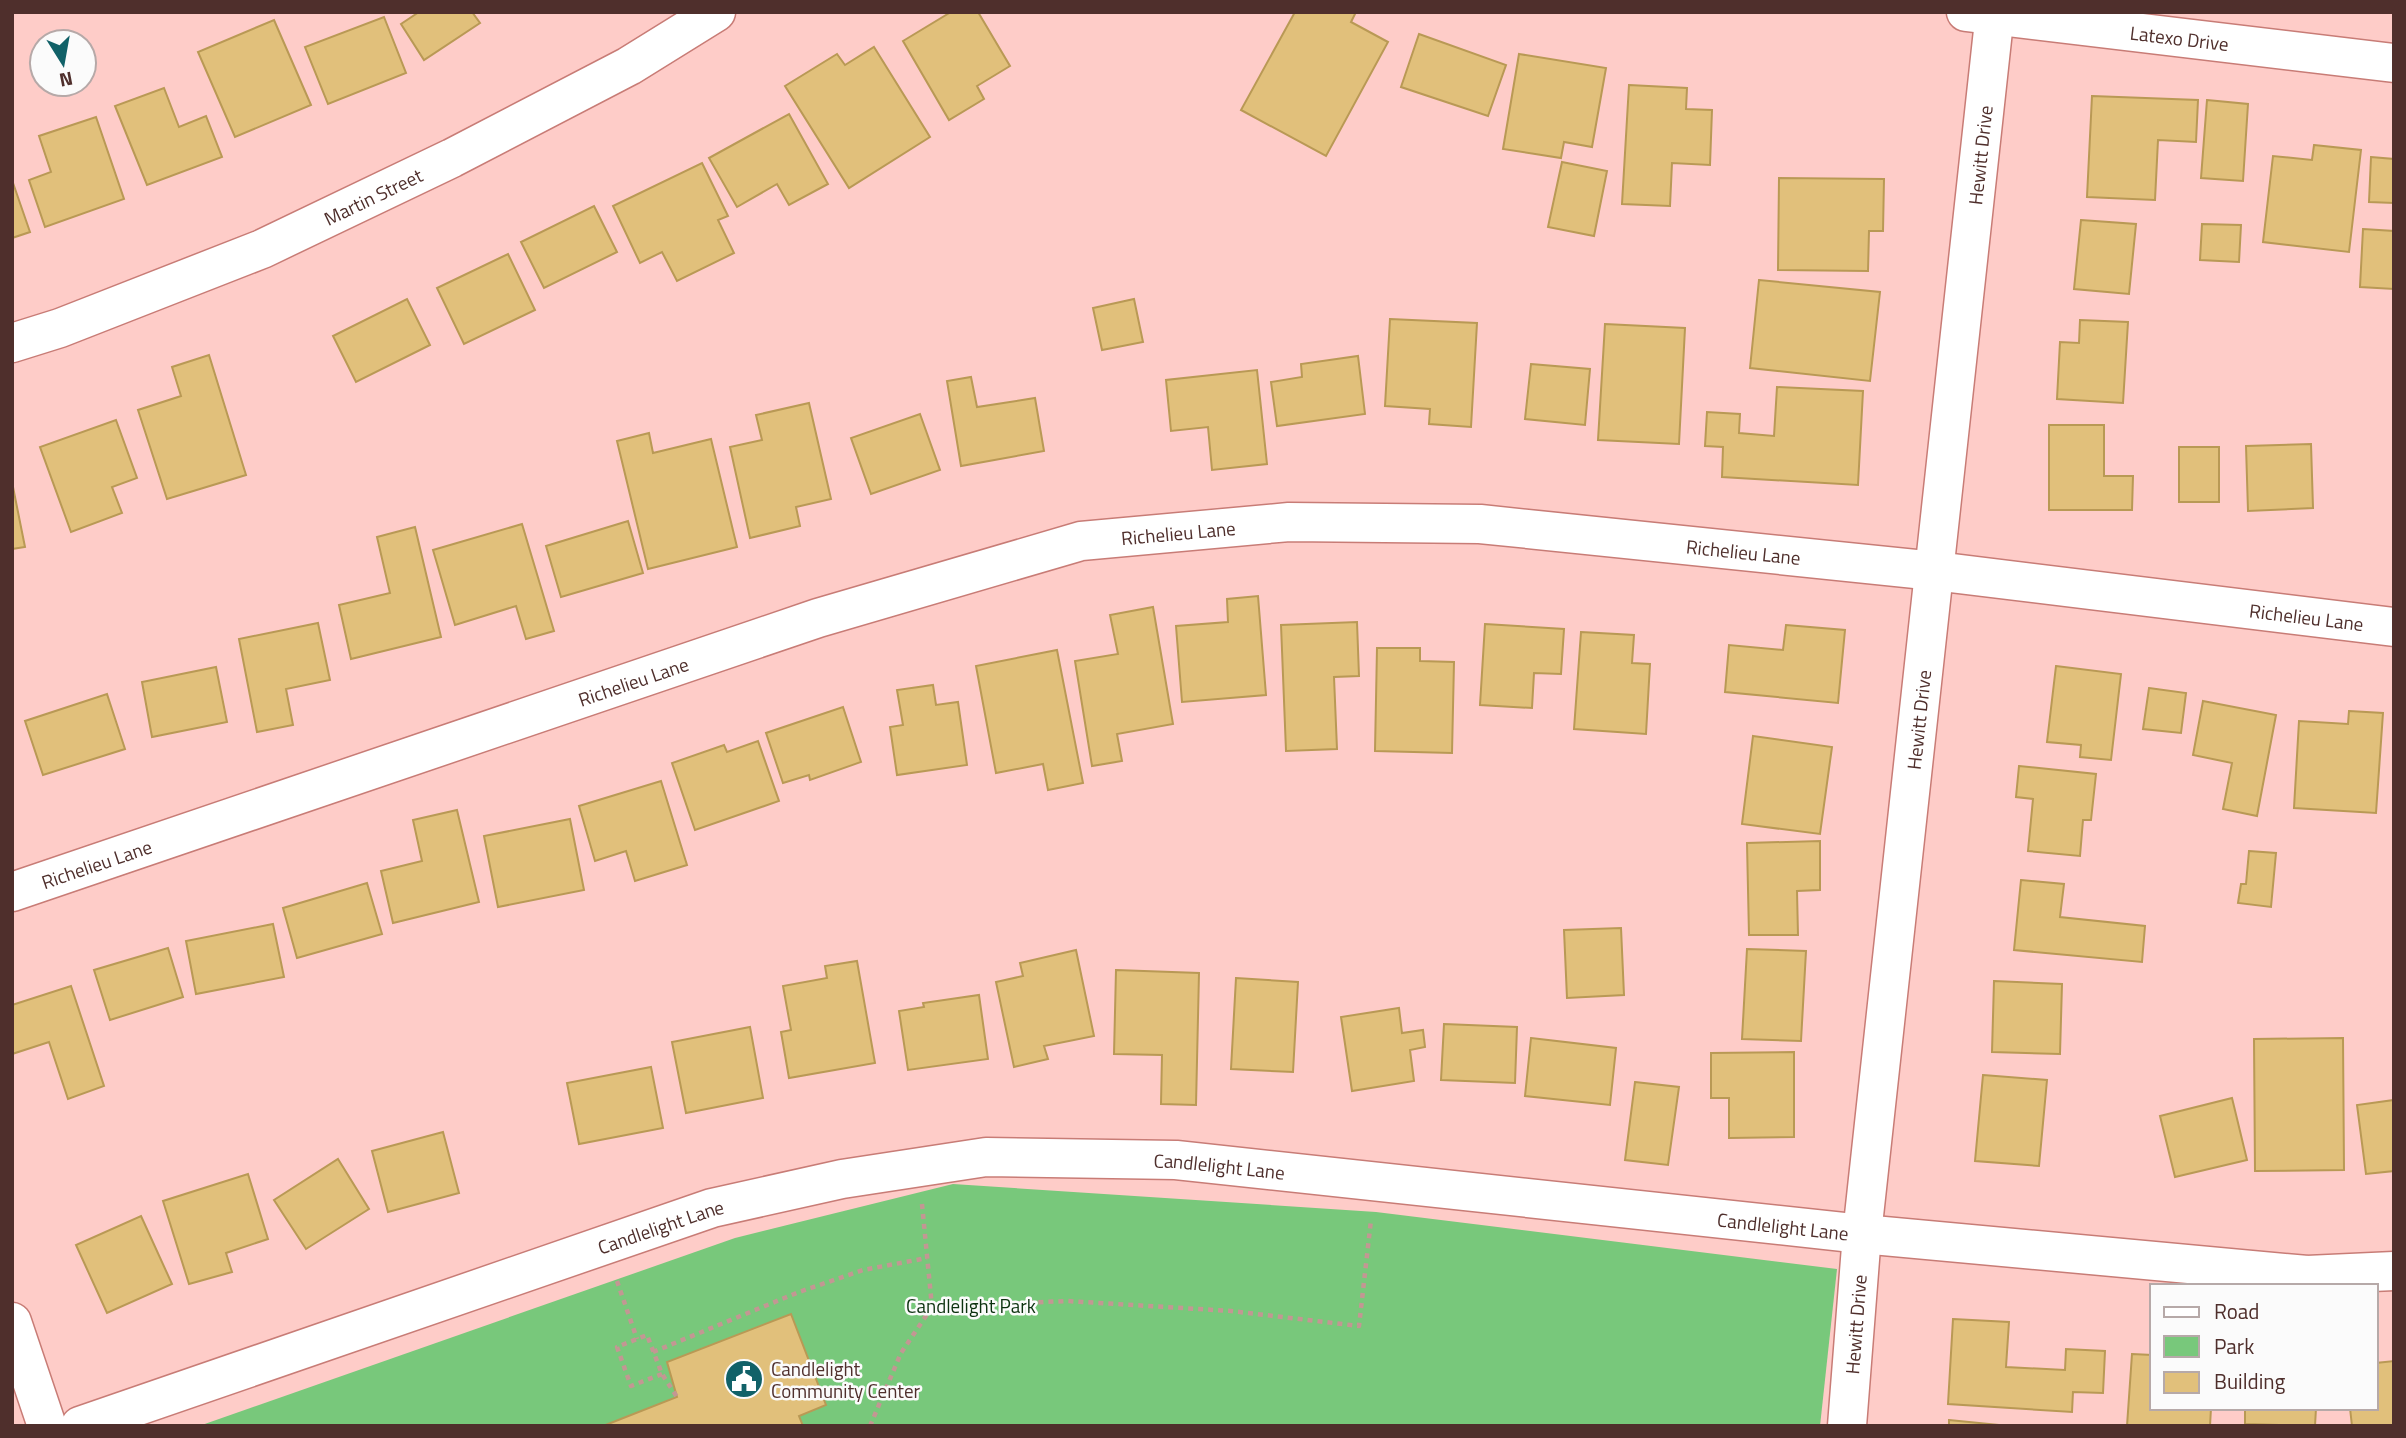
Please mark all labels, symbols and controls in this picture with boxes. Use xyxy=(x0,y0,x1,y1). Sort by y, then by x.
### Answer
street label: Latexo Drive xyxy=(2129,17,2230,58)
north arrow xyxy=(28,28,98,98)
text: N xyxy=(57,65,76,96)
street label: Hewitt Drive xyxy=(1960,104,1999,206)
street label: Martin Street xyxy=(319,160,427,232)
street label: Richelieu Lane xyxy=(1120,512,1237,552)
street label: Richelieu Lane xyxy=(1685,531,1802,572)
street label: Richelieu Lane xyxy=(2248,595,2365,638)
street label: Richelieu Lane xyxy=(574,649,692,713)
street label: Hewitt Drive xyxy=(1898,668,1938,771)
street label: Richelieu Lane xyxy=(37,831,155,896)
street label: Candlelight Lane xyxy=(1153,1145,1286,1186)
street label: Candlelight Lane xyxy=(593,1191,726,1261)
street label: Candlelight Lane xyxy=(1716,1204,1850,1247)
street label: Hewitt Drive xyxy=(1837,1273,1873,1375)
legend xyxy=(2150,1284,2378,1410)
park label: Candlelight Park xyxy=(906,1291,1036,1320)
text: Road xyxy=(2214,1295,2259,1327)
text: Park xyxy=(2214,1330,2254,1362)
place label: Candlelight Community Center xyxy=(771,1354,921,1405)
public building icon: Candlelight Community Center xyxy=(723,1358,765,1400)
text: Building xyxy=(2214,1365,2286,1397)

